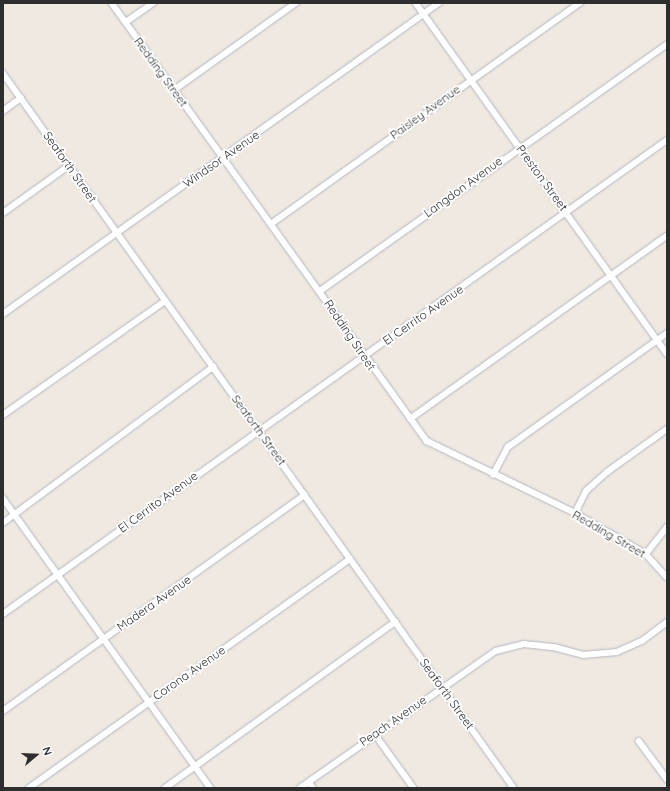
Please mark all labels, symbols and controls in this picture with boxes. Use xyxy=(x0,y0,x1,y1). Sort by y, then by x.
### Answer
street label: Redding Street xyxy=(131,34,191,110)
street label: Paisley Avenue xyxy=(387,82,463,142)
street label: Windsor Avenue xyxy=(180,127,262,191)
street label: Seaforth Street xyxy=(40,129,100,205)
street label: Preston Street xyxy=(513,142,571,214)
street label: Langdon Avenue xyxy=(421,154,505,220)
street label: El Cerrito Avenue xyxy=(380,282,466,348)
street label: Redding Street xyxy=(321,297,379,373)
street label: Seaforth Street xyxy=(229,392,289,468)
street label: El Cerrito Avenue xyxy=(115,468,201,536)
street label: Redding Street xyxy=(570,507,648,561)
street label: Madera Avenue xyxy=(114,572,194,634)
street label: Corona Avenue xyxy=(150,643,228,703)
street label: Seaforth Street xyxy=(417,656,477,732)
street label: Peach Avenue xyxy=(357,693,429,749)
north arrow xyxy=(16,735,56,775)
text: N xyxy=(39,745,55,757)

